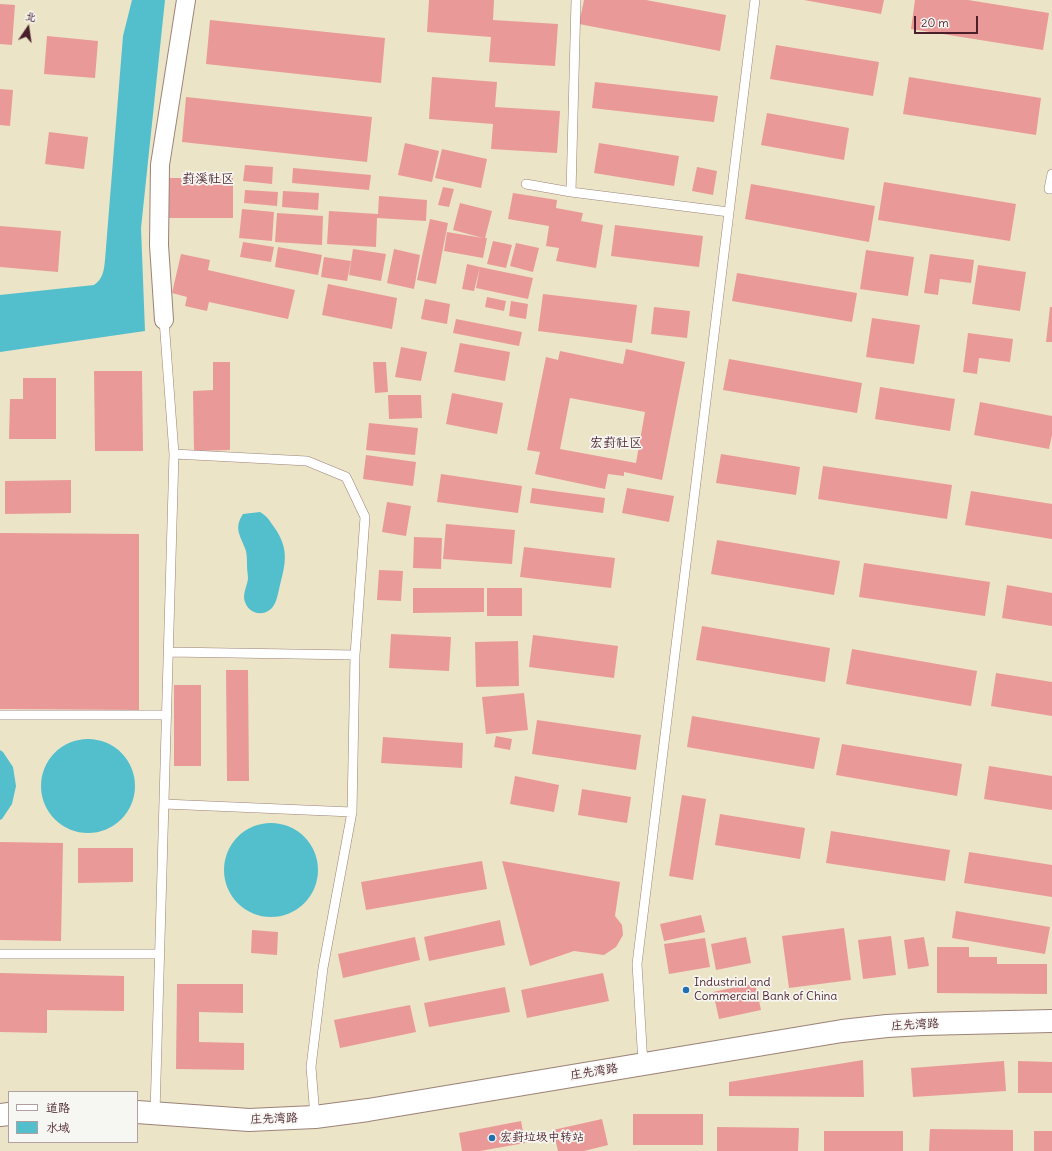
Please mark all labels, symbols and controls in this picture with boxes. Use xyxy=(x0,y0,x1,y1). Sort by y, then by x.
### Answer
north arrow xyxy=(8,8,48,48)
text: 北 xyxy=(24,8,38,24)
scale bar xyxy=(916,8,980,34)
text: 20 m xyxy=(921,15,949,30)
district label: 葑溪社区 xyxy=(182,171,234,187)
district label: 宏葑社区 xyxy=(590,435,642,451)
place label: Industrial and Commercial Bank of China xyxy=(694,976,837,1004)
marker: Industrial and Commercial Bank of China xyxy=(681,985,691,995)
street label: 庄先湾路 xyxy=(891,1017,939,1033)
street label: 庄先湾路 xyxy=(569,1061,619,1083)
legend xyxy=(8,1091,138,1143)
text: 道路 xyxy=(46,1100,70,1115)
street label: 庄先湾路 xyxy=(250,1111,298,1127)
text: 水域 xyxy=(46,1120,70,1135)
place label: 宏葑垃圾中转站 xyxy=(500,1131,584,1145)
marker: 宏葑垃圾中转站 xyxy=(487,1133,497,1143)

